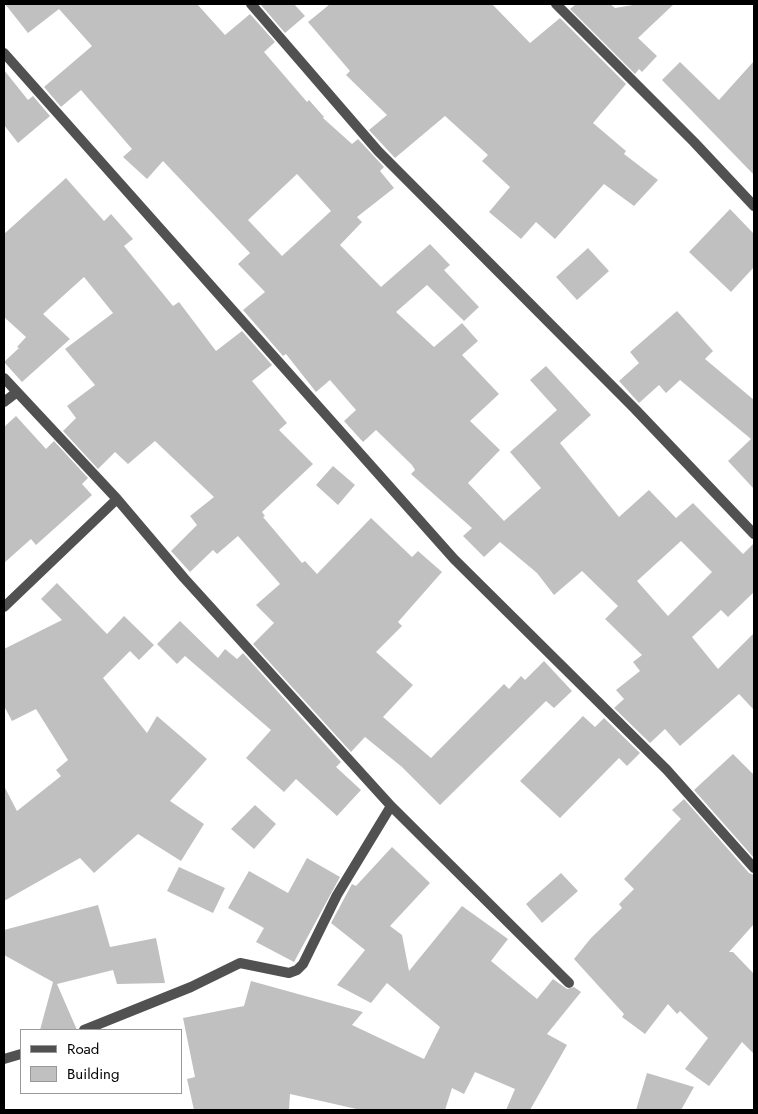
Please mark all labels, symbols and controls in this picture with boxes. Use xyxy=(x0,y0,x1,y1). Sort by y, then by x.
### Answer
legend xyxy=(20,1029,182,1094)
text: Road xyxy=(67,1038,99,1060)
text: Building xyxy=(67,1063,119,1085)

